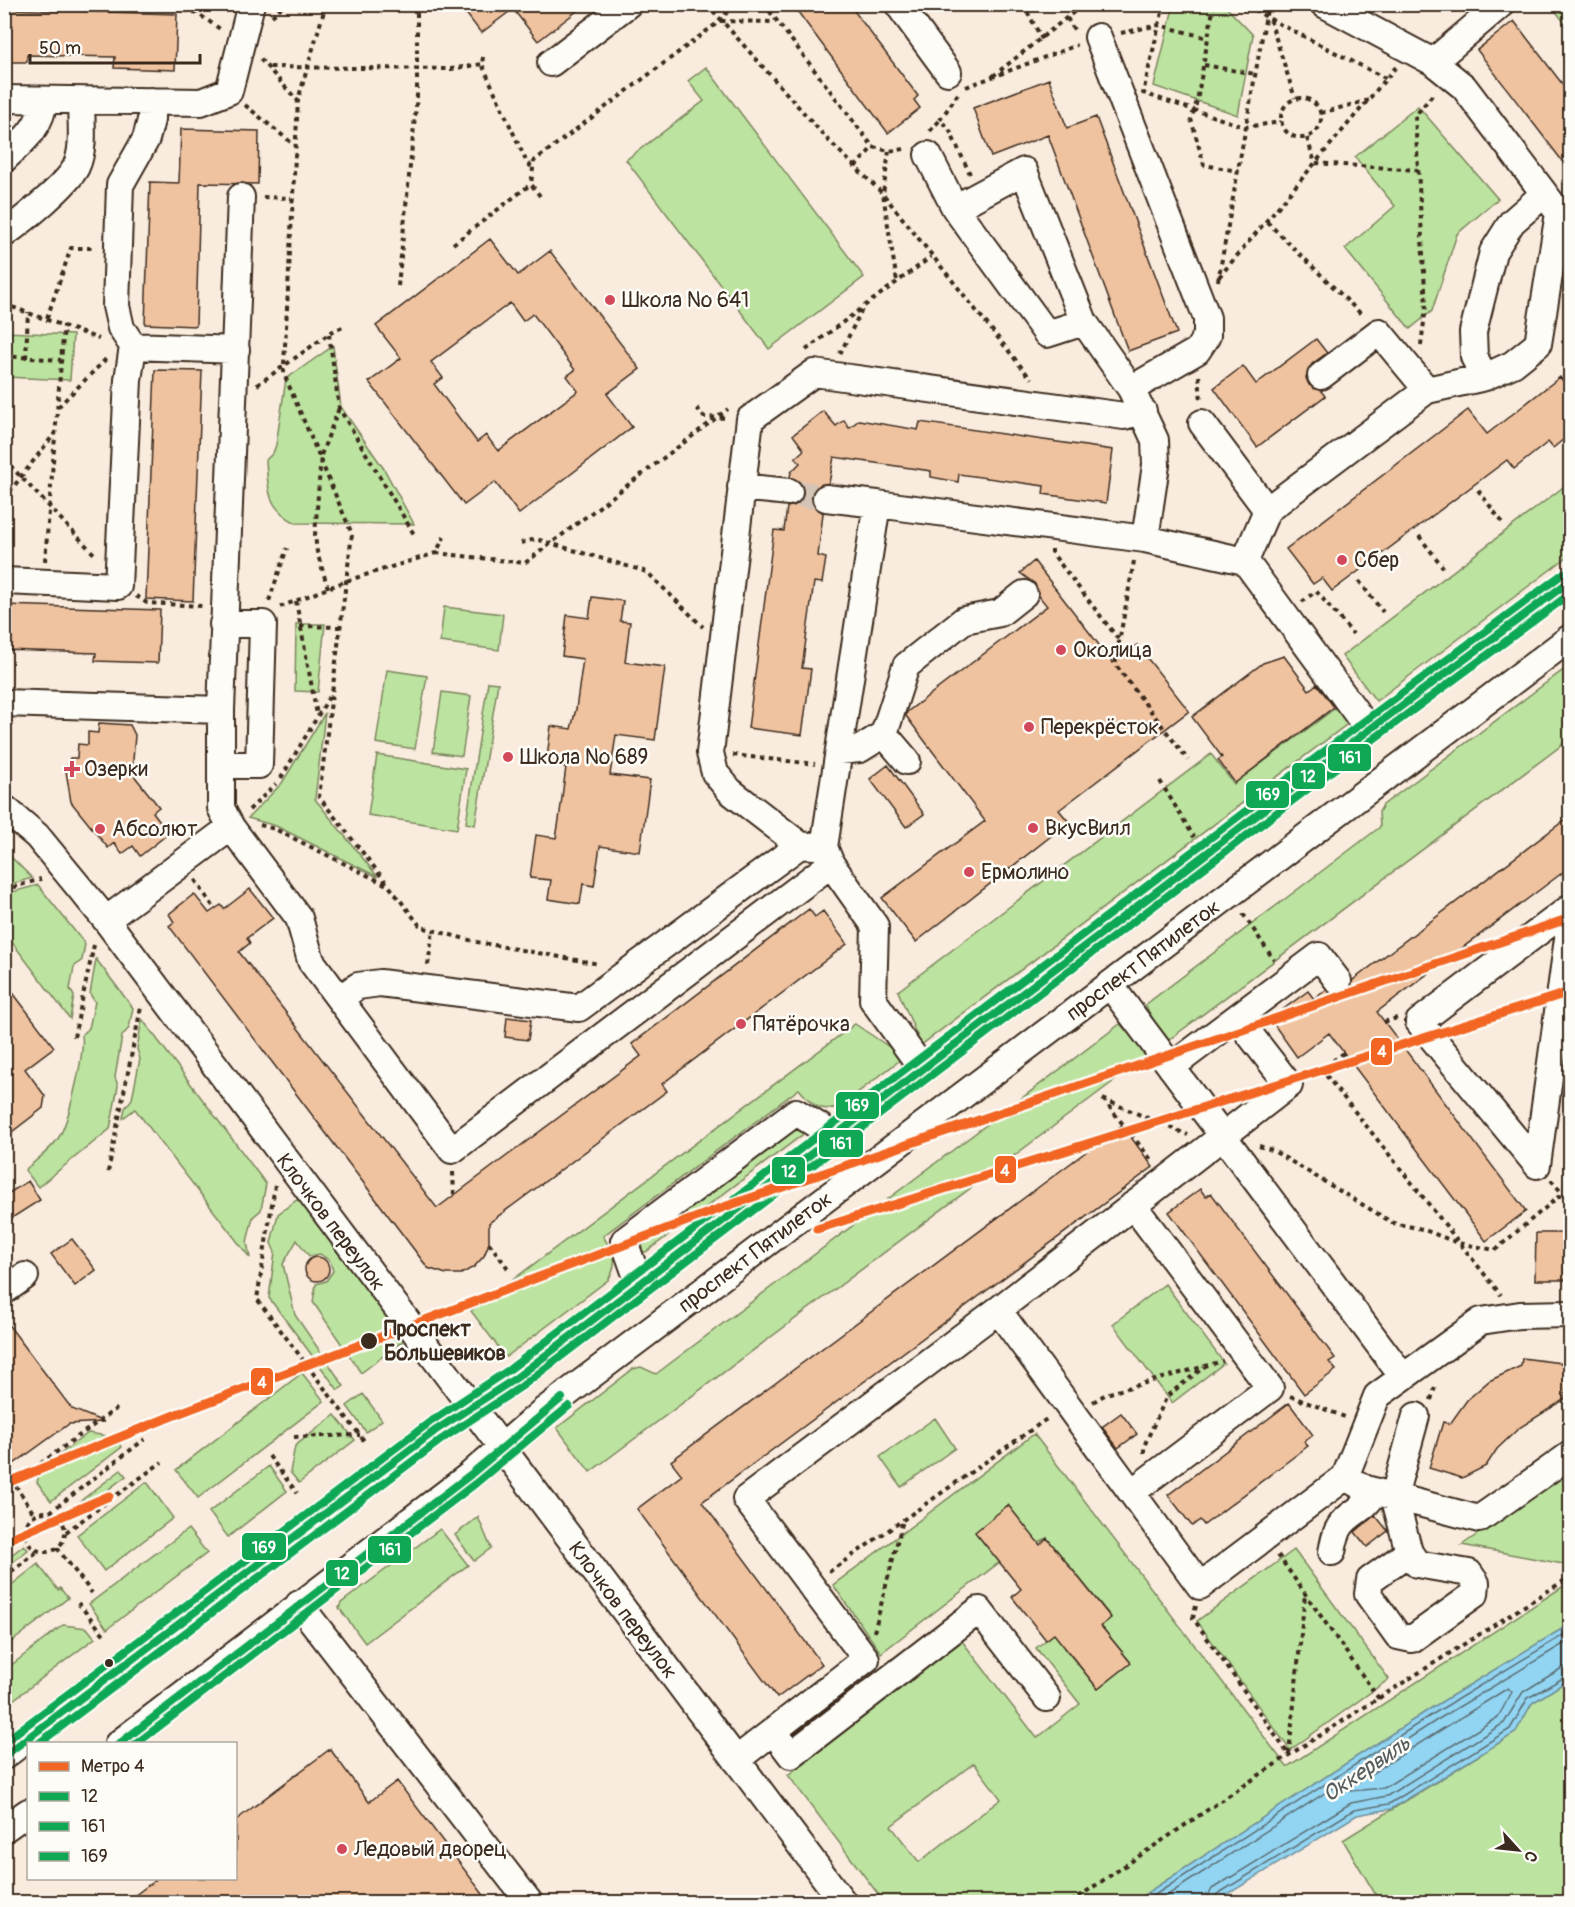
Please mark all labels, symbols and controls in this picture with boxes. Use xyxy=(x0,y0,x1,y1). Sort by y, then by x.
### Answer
scale bar xyxy=(30,27,200,65)
text: 50 m xyxy=(39,37,81,60)
place label: Школа № 641 xyxy=(622,287,749,314)
marker: Школа № 641 xyxy=(603,293,617,307)
place label: Сбер xyxy=(1354,547,1399,574)
marker: Сбер xyxy=(1335,553,1349,567)
place label: Околица xyxy=(1073,637,1152,664)
marker: Околица xyxy=(1054,643,1068,657)
place label: Перекрёсток xyxy=(1041,714,1159,741)
marker: Перекрёсток xyxy=(1022,720,1036,734)
line badge: 161 xyxy=(1327,743,1372,772)
place label: Школа № 689 xyxy=(520,744,648,771)
text: 161 xyxy=(1339,748,1361,768)
marker: Школа № 689 xyxy=(501,750,515,764)
place label: Озерки xyxy=(84,756,148,783)
marker: Озерки xyxy=(65,762,79,776)
line badge: 12 xyxy=(1291,762,1326,790)
text: 12 xyxy=(1300,767,1316,787)
line badge: 169 xyxy=(1245,780,1290,809)
text: 169 xyxy=(1256,785,1280,805)
place label: ВкусВилл xyxy=(1045,815,1131,842)
place label: Абсолют xyxy=(112,816,198,843)
marker: ВкусВилл xyxy=(1026,821,1040,835)
marker: Абсолют xyxy=(93,822,107,836)
place label: Ермолино xyxy=(981,859,1069,886)
marker: Ермолино xyxy=(962,865,976,879)
street label: проспект Пятилеток xyxy=(1061,894,1226,1027)
place label: Пятёрочка xyxy=(753,1011,850,1038)
marker: Пятёрочка xyxy=(734,1017,748,1031)
line badge: 4 xyxy=(1370,1037,1393,1066)
text: 4 xyxy=(1377,1042,1387,1062)
line badge: 169 xyxy=(835,1091,880,1120)
text: 169 xyxy=(845,1096,869,1116)
line badge: 161 xyxy=(818,1129,864,1158)
text: 161 xyxy=(830,1134,852,1154)
street label: Клочков переулок xyxy=(270,1148,391,1297)
line badge: 4 xyxy=(994,1155,1017,1184)
line badge: 12 xyxy=(771,1156,806,1185)
text: 4 xyxy=(1000,1161,1010,1181)
text: 12 xyxy=(781,1162,797,1182)
street label: проспект Пятилеток xyxy=(673,1186,838,1319)
place label: Проспект Большевиков xyxy=(384,1316,506,1367)
marker: Проспект Большевиков xyxy=(359,1331,379,1351)
line badge: 4 xyxy=(250,1367,274,1396)
text: 4 xyxy=(257,1373,267,1393)
line badge: 169 xyxy=(241,1532,287,1561)
line badge: 161 xyxy=(367,1535,412,1564)
street label: Клочков переулок xyxy=(562,1536,683,1685)
text: 169 xyxy=(252,1538,276,1558)
text: 161 xyxy=(379,1540,401,1560)
line badge: 12 xyxy=(325,1559,359,1587)
text: 12 xyxy=(334,1564,350,1584)
unlabelled marker xyxy=(103,1657,115,1669)
water label: Оккервиль xyxy=(1317,1729,1417,1808)
legend xyxy=(27,1742,237,1880)
text: Метро 4 xyxy=(81,1755,145,1778)
text: 12 xyxy=(81,1785,98,1808)
text: 161 xyxy=(81,1815,106,1838)
north arrow xyxy=(1488,1820,1548,1880)
place label: Ледовый дворец xyxy=(353,1836,507,1863)
marker: Ледовый дворец xyxy=(335,1842,349,1856)
text: 169 xyxy=(81,1845,108,1868)
text: С xyxy=(1519,1847,1542,1865)

